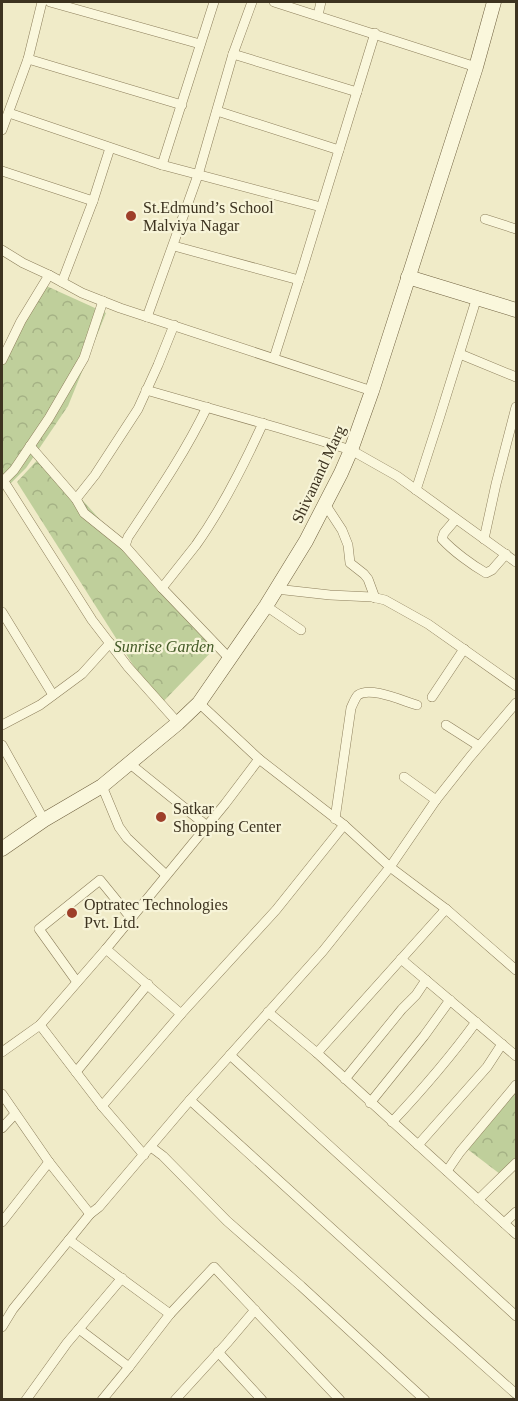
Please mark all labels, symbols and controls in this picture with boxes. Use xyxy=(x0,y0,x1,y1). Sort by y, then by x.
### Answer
place label: St.Edmund’s School Malviya Nagar xyxy=(143,199,274,235)
marker: St.Edmund’s School Malviya Nagar xyxy=(124,209,138,223)
street label: Shivanand Marg xyxy=(288,423,349,526)
park label: Sunrise Garden xyxy=(114,638,214,655)
place label: Satkar Shopping Center xyxy=(173,800,282,836)
marker: Satkar Shopping Center xyxy=(154,810,168,824)
place label: Optratec Technologies Pvt. Ltd. xyxy=(84,896,228,931)
marker: Optratec Technologies Pvt. Ltd. xyxy=(65,906,79,920)

